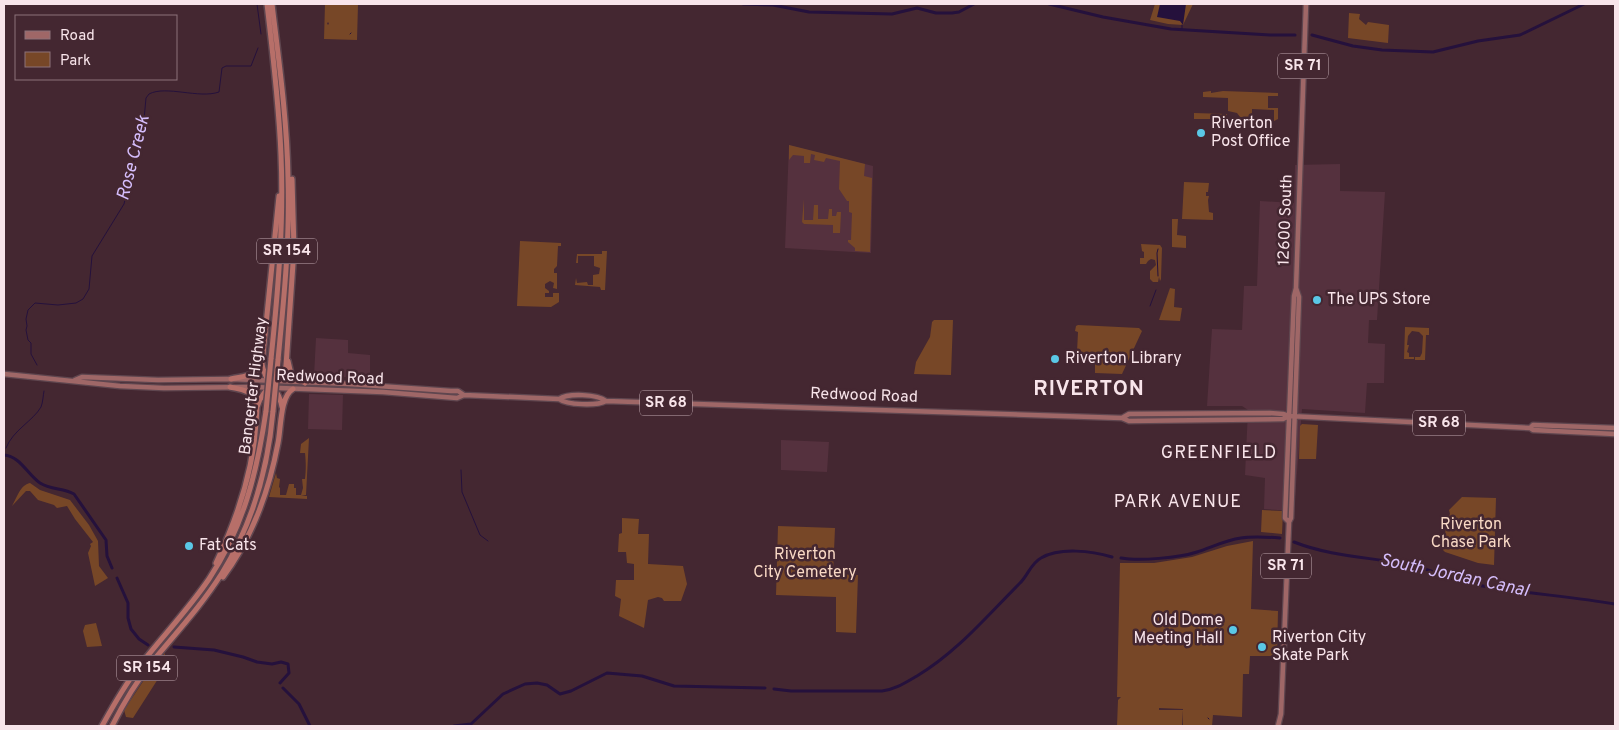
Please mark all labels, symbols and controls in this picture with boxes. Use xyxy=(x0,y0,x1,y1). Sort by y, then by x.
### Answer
legend xyxy=(15,15,178,80)
text: Road xyxy=(60,27,95,46)
text: Park xyxy=(60,52,91,71)
road number: SR 71 xyxy=(1278,54,1328,78)
water label: Rose Creek xyxy=(112,112,156,203)
place label: Riverton Post Office xyxy=(1211,114,1290,152)
marker: Riverton Post Office xyxy=(1195,127,1207,139)
street label: 12600 South xyxy=(1274,174,1298,266)
road number: SR 154 xyxy=(257,238,317,264)
place label: The UPS Store xyxy=(1327,290,1431,310)
marker: The UPS Store xyxy=(1311,294,1323,306)
street label: Bangerter Highway xyxy=(236,316,272,456)
place label: Riverton Library xyxy=(1065,349,1182,369)
marker: Riverton Library xyxy=(1049,353,1061,365)
street label: Redwood Road xyxy=(276,366,384,390)
district label: RIVERTON xyxy=(1033,376,1145,403)
street label: Redwood Road xyxy=(810,384,918,408)
road number: SR 68 xyxy=(640,390,692,416)
road number: SR 68 xyxy=(1413,410,1465,436)
district label: GREENFIELD xyxy=(1161,442,1277,465)
district label: PARK AVENUE xyxy=(1114,491,1242,514)
park label: Riverton Chase Park xyxy=(1431,515,1511,553)
place label: Fat Cats xyxy=(199,536,257,556)
marker: Fat Cats xyxy=(183,540,195,552)
park label: Riverton City Cemetery xyxy=(753,545,857,583)
water label: South Jordan Canal xyxy=(1378,549,1532,603)
road number: SR 71 xyxy=(1261,554,1311,578)
place label: Old Dome Meeting Hall xyxy=(1133,611,1223,649)
marker: Old Dome Meeting Hall xyxy=(1227,624,1239,636)
place label: Riverton City Skate Park xyxy=(1272,628,1366,666)
marker: Riverton City Skate Park xyxy=(1256,641,1268,653)
road number: SR 154 xyxy=(117,656,177,680)

